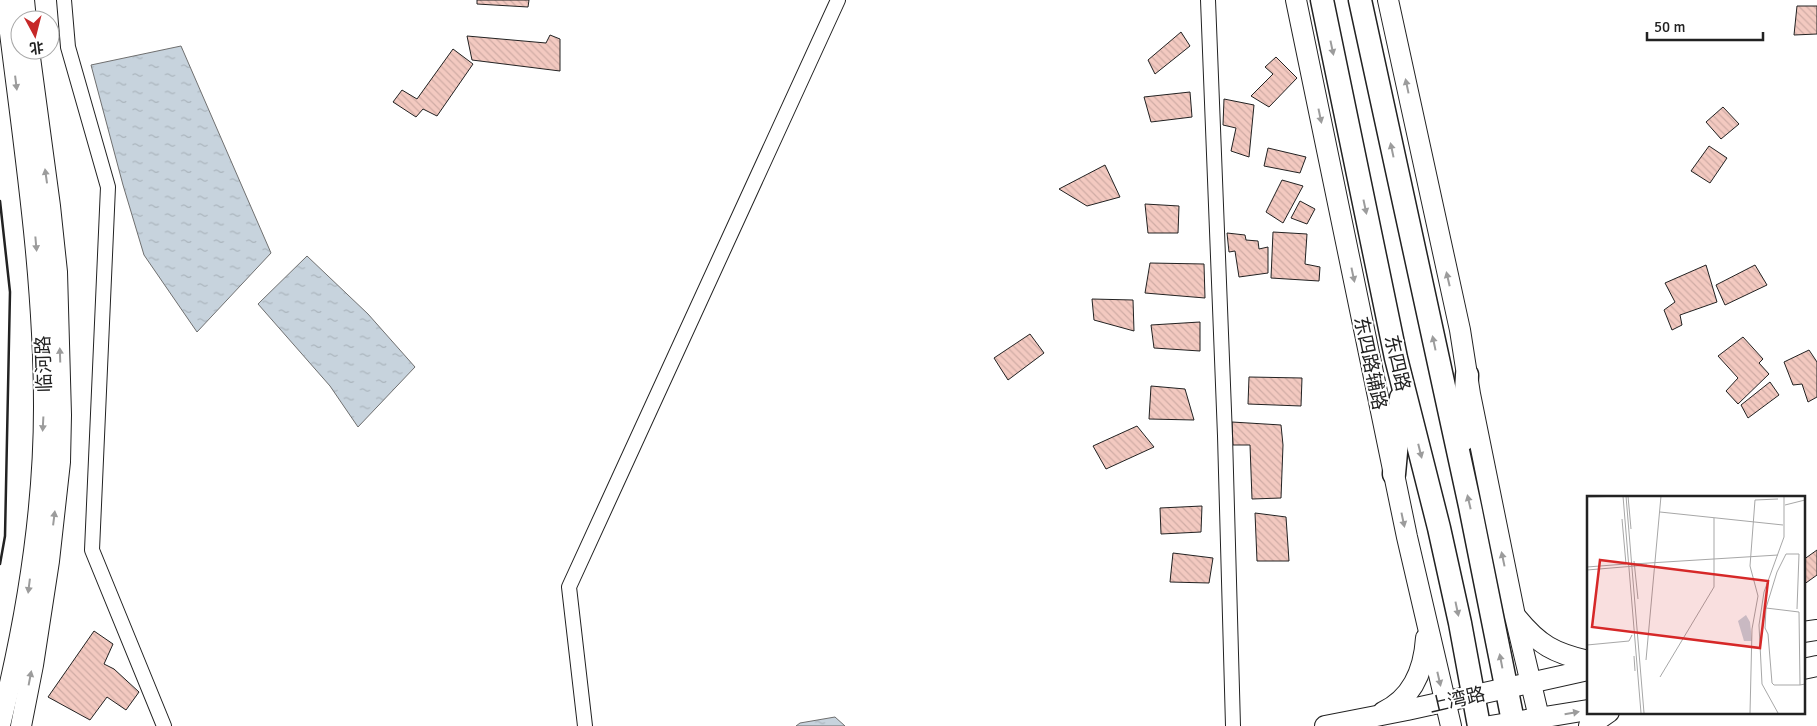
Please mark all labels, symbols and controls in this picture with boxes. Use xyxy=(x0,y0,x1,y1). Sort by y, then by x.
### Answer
north arrow xyxy=(10,10,60,60)
scale bar xyxy=(1647,10,1763,42)
text: 50 m xyxy=(1654,18,1685,36)
text: 北 xyxy=(29,38,45,57)
one-way arrow xyxy=(1328,40,1336,55)
one-way arrow xyxy=(12,75,20,91)
one-way arrow xyxy=(1402,78,1410,94)
one-way arrow xyxy=(1316,109,1324,125)
one-way arrow xyxy=(1387,142,1395,158)
one-way arrow xyxy=(42,168,50,184)
one-way arrow xyxy=(1361,199,1369,214)
one-way arrow xyxy=(32,237,40,253)
one-way arrow xyxy=(1349,268,1357,283)
one-way arrow xyxy=(1444,271,1452,287)
street label: 东四路辅路 xyxy=(1348,314,1392,412)
street label: 东四路 xyxy=(1379,333,1415,394)
street label: 临河路 xyxy=(31,335,57,393)
one-way arrow xyxy=(1430,335,1438,350)
one-way arrow xyxy=(56,347,64,363)
one-way arrow xyxy=(39,416,47,432)
one-way arrow xyxy=(1416,443,1424,458)
one-way arrow xyxy=(1465,494,1473,509)
inset map xyxy=(1587,496,1804,714)
one-way arrow xyxy=(50,509,58,525)
one-way arrow xyxy=(1400,513,1408,529)
one-way arrow xyxy=(1499,551,1507,567)
one-way arrow xyxy=(25,578,33,594)
one-way arrow xyxy=(1453,601,1461,617)
one-way arrow xyxy=(1497,652,1505,668)
one-way arrow xyxy=(26,671,34,686)
one-way arrow xyxy=(1435,671,1443,686)
street label: 上湾路 xyxy=(1427,682,1488,718)
one-way arrow xyxy=(1565,708,1581,716)

